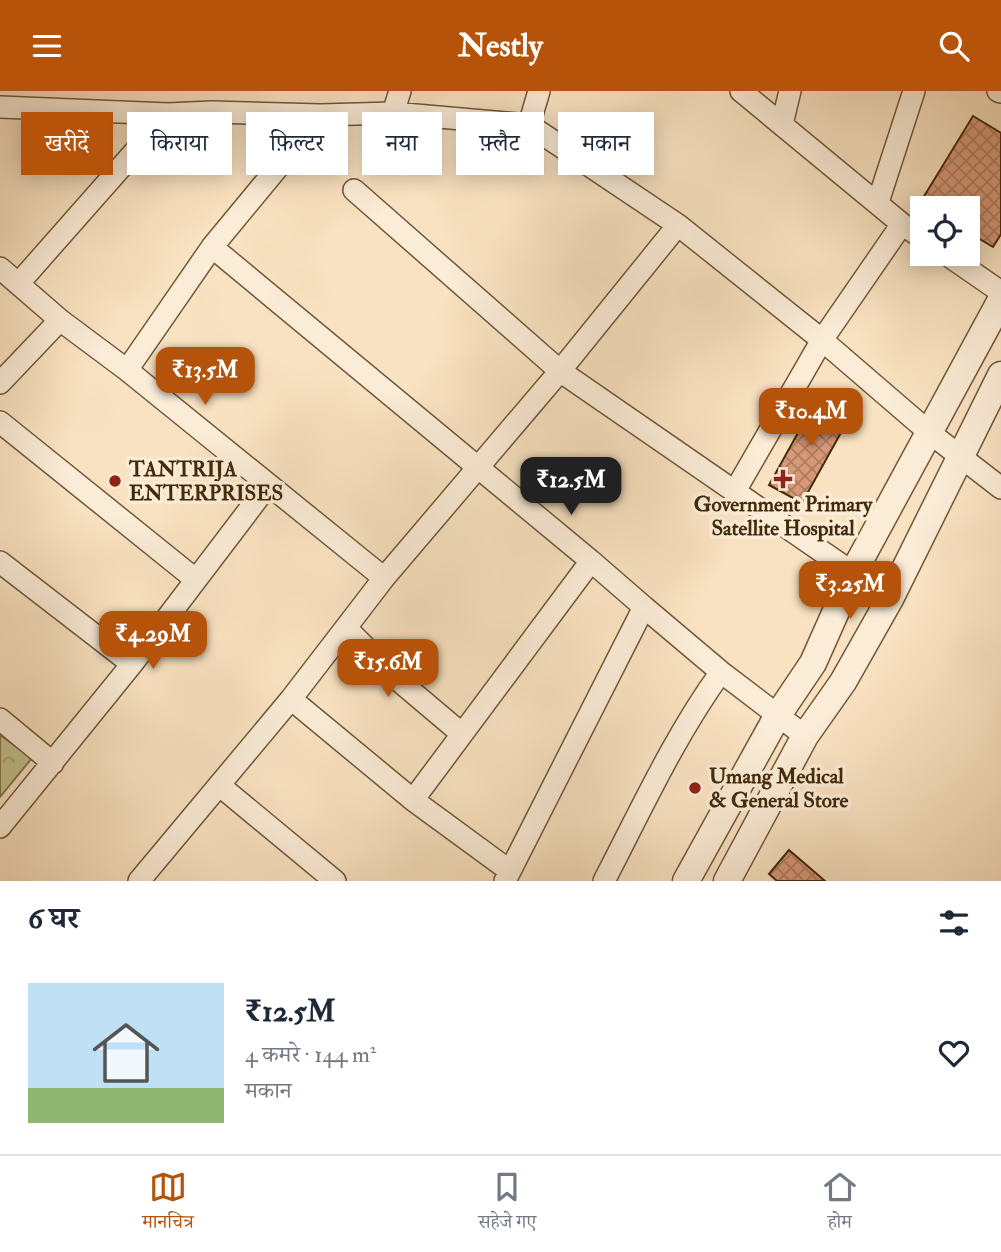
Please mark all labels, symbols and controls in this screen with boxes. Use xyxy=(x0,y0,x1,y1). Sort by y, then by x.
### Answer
text: Nestly xyxy=(458,26,543,66)
icon: menu xyxy=(28,27,66,65)
icon: search xyxy=(935,27,973,65)
chip: खरीदें xyxy=(21,112,113,175)
chip: किराया xyxy=(127,112,232,175)
chip: फ़िल्टर xyxy=(246,112,348,175)
chip: नया xyxy=(362,112,442,175)
chip: फ़्लैट xyxy=(456,112,544,175)
chip: मकान xyxy=(558,112,654,175)
map controls xyxy=(910,196,980,266)
button: locate xyxy=(910,196,980,266)
pin: ₹13.5M xyxy=(148,347,262,407)
text: ₹13.5M xyxy=(172,355,238,384)
pin: ₹10.4M xyxy=(754,389,868,448)
text: ₹10.4M xyxy=(775,396,847,425)
place label: TANTRIJA ENTERPRISES xyxy=(128,456,283,507)
pin: ₹12.5M xyxy=(514,457,628,517)
text: ₹12.5M xyxy=(536,465,606,494)
marker: Government Primary Satellite Hospital xyxy=(773,469,793,489)
marker: TANTRIJA ENTERPRISES xyxy=(107,473,123,489)
place label: Government Primary Satellite Hospital xyxy=(694,491,873,542)
pin: ₹3.25M xyxy=(793,561,907,621)
text: ₹3.25M xyxy=(815,569,885,598)
pin: ₹4.29M xyxy=(96,611,210,671)
text: ₹4.29M xyxy=(115,619,191,648)
pin: ₹15.6M xyxy=(331,639,445,699)
text: ₹15.6M xyxy=(353,647,423,676)
place label: Umang Medical & General Store xyxy=(709,763,849,814)
marker: Umang Medical & General Store xyxy=(687,780,703,796)
text: 6 घर xyxy=(28,900,79,937)
icon: filters xyxy=(935,904,973,942)
text: ₹12.5M xyxy=(245,993,335,1030)
icon: home xyxy=(84,1011,168,1095)
icon: heart xyxy=(935,1034,973,1072)
text: 4 कमरे · 144 m² xyxy=(245,1040,376,1069)
text: मकान xyxy=(245,1076,292,1105)
tab: मानचित्र xyxy=(142,1168,194,1240)
tab: सहेजे गए xyxy=(478,1168,536,1240)
tab: होम xyxy=(821,1168,859,1240)

